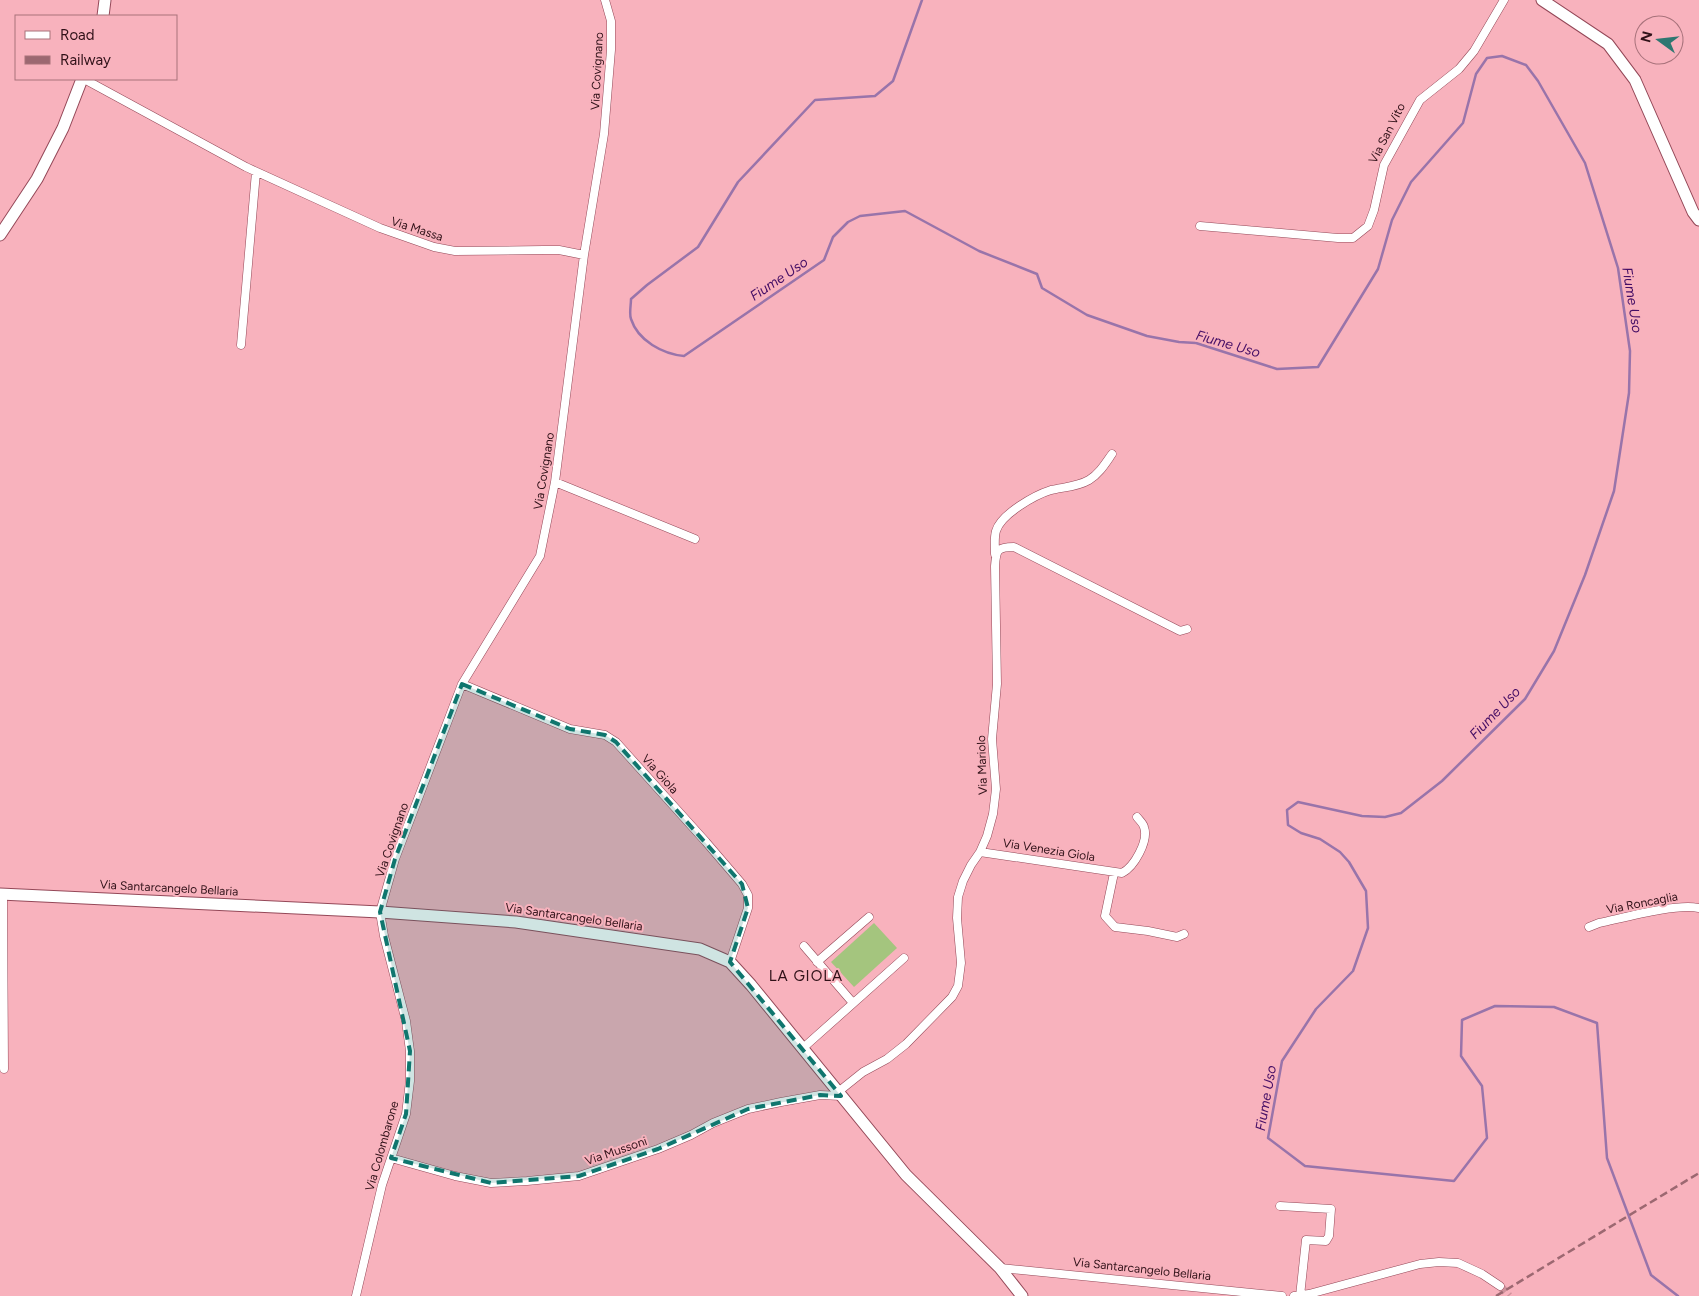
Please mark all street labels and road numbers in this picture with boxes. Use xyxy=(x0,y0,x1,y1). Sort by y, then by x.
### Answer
street label: Via Covignano xyxy=(588,32,606,110)
street label: Via San Vito xyxy=(1366,100,1408,166)
street label: Via Massa xyxy=(389,214,445,244)
street label: Via Covignano xyxy=(531,431,557,511)
street label: Via Mariolo xyxy=(974,735,990,795)
street label: Via Giola xyxy=(639,752,681,796)
street label: Via Covignano xyxy=(373,801,411,879)
street label: Via Venezia Giola xyxy=(1002,836,1096,864)
street label: Via Santarcangelo Bellaria xyxy=(99,877,239,899)
street label: Via Roncaglia xyxy=(1605,889,1679,917)
street label: Via Santarcangelo Bellaria xyxy=(504,900,644,934)
street label: Via Colombarone xyxy=(362,1099,402,1193)
street label: Via Mussoni xyxy=(583,1134,649,1168)
street label: Via Santarcangelo Bellaria xyxy=(1072,1255,1212,1283)

